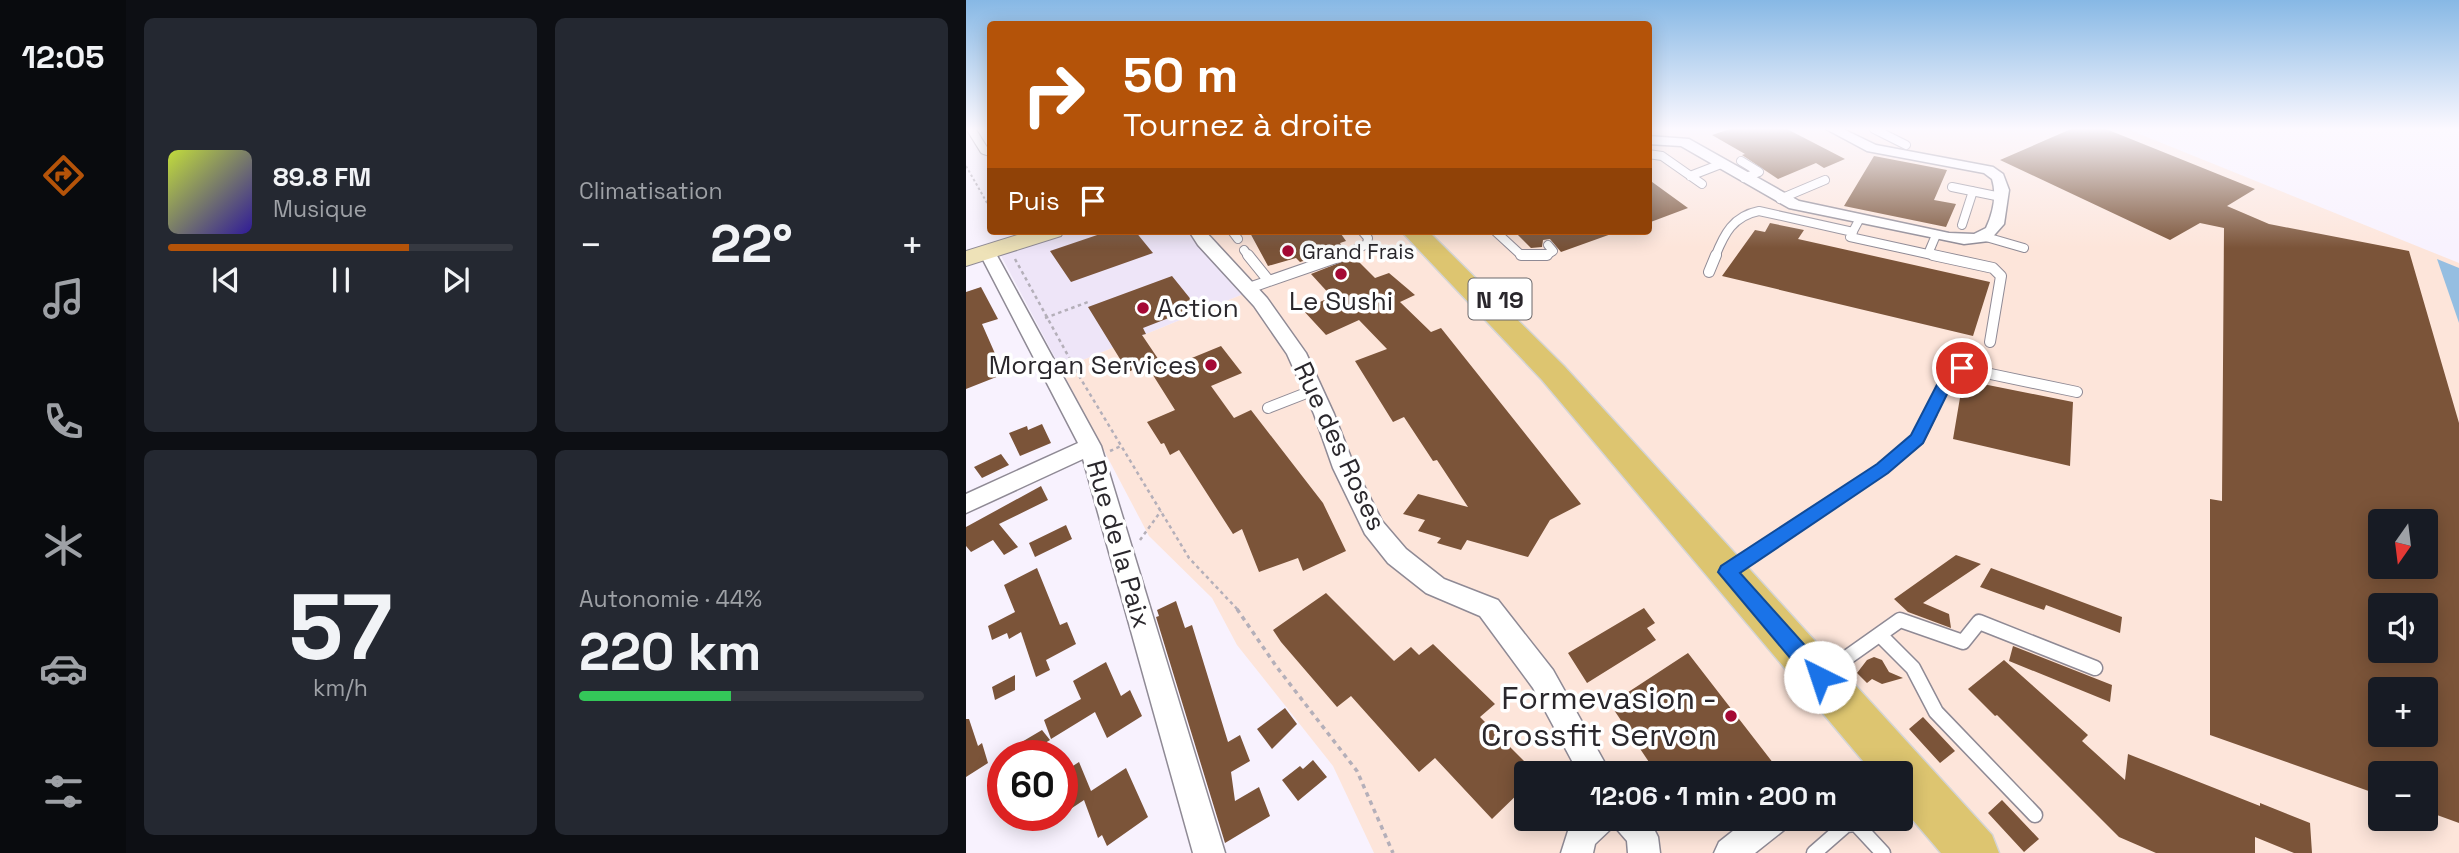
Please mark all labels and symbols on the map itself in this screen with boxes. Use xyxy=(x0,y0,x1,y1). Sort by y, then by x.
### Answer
place label: Grand Frais xyxy=(1302,238,1414,265)
marker: Grand Frais xyxy=(1280,243,1296,259)
marker: Le Sushi xyxy=(1333,266,1349,282)
road number: N 19 xyxy=(1469,278,1532,320)
place label: Le Sushi xyxy=(1289,284,1393,318)
place label: Action xyxy=(1157,291,1239,325)
marker: Action xyxy=(1135,300,1151,316)
pin xyxy=(1932,338,1992,398)
place label: Morgan Services xyxy=(989,348,1197,382)
street label: Rue des Roses xyxy=(1286,356,1394,536)
marker: Morgan Services xyxy=(1203,357,1219,373)
street label: Rue de la Paix xyxy=(1079,456,1159,632)
north arrow xyxy=(2368,509,2438,579)
position arrow xyxy=(1783,640,1857,714)
place label: Formevasion - Crossfit Servon xyxy=(1481,678,1717,755)
marker: Formevasion - Crossfit Servon xyxy=(1723,708,1739,724)
speed limit sign: 60 xyxy=(987,740,1078,831)

